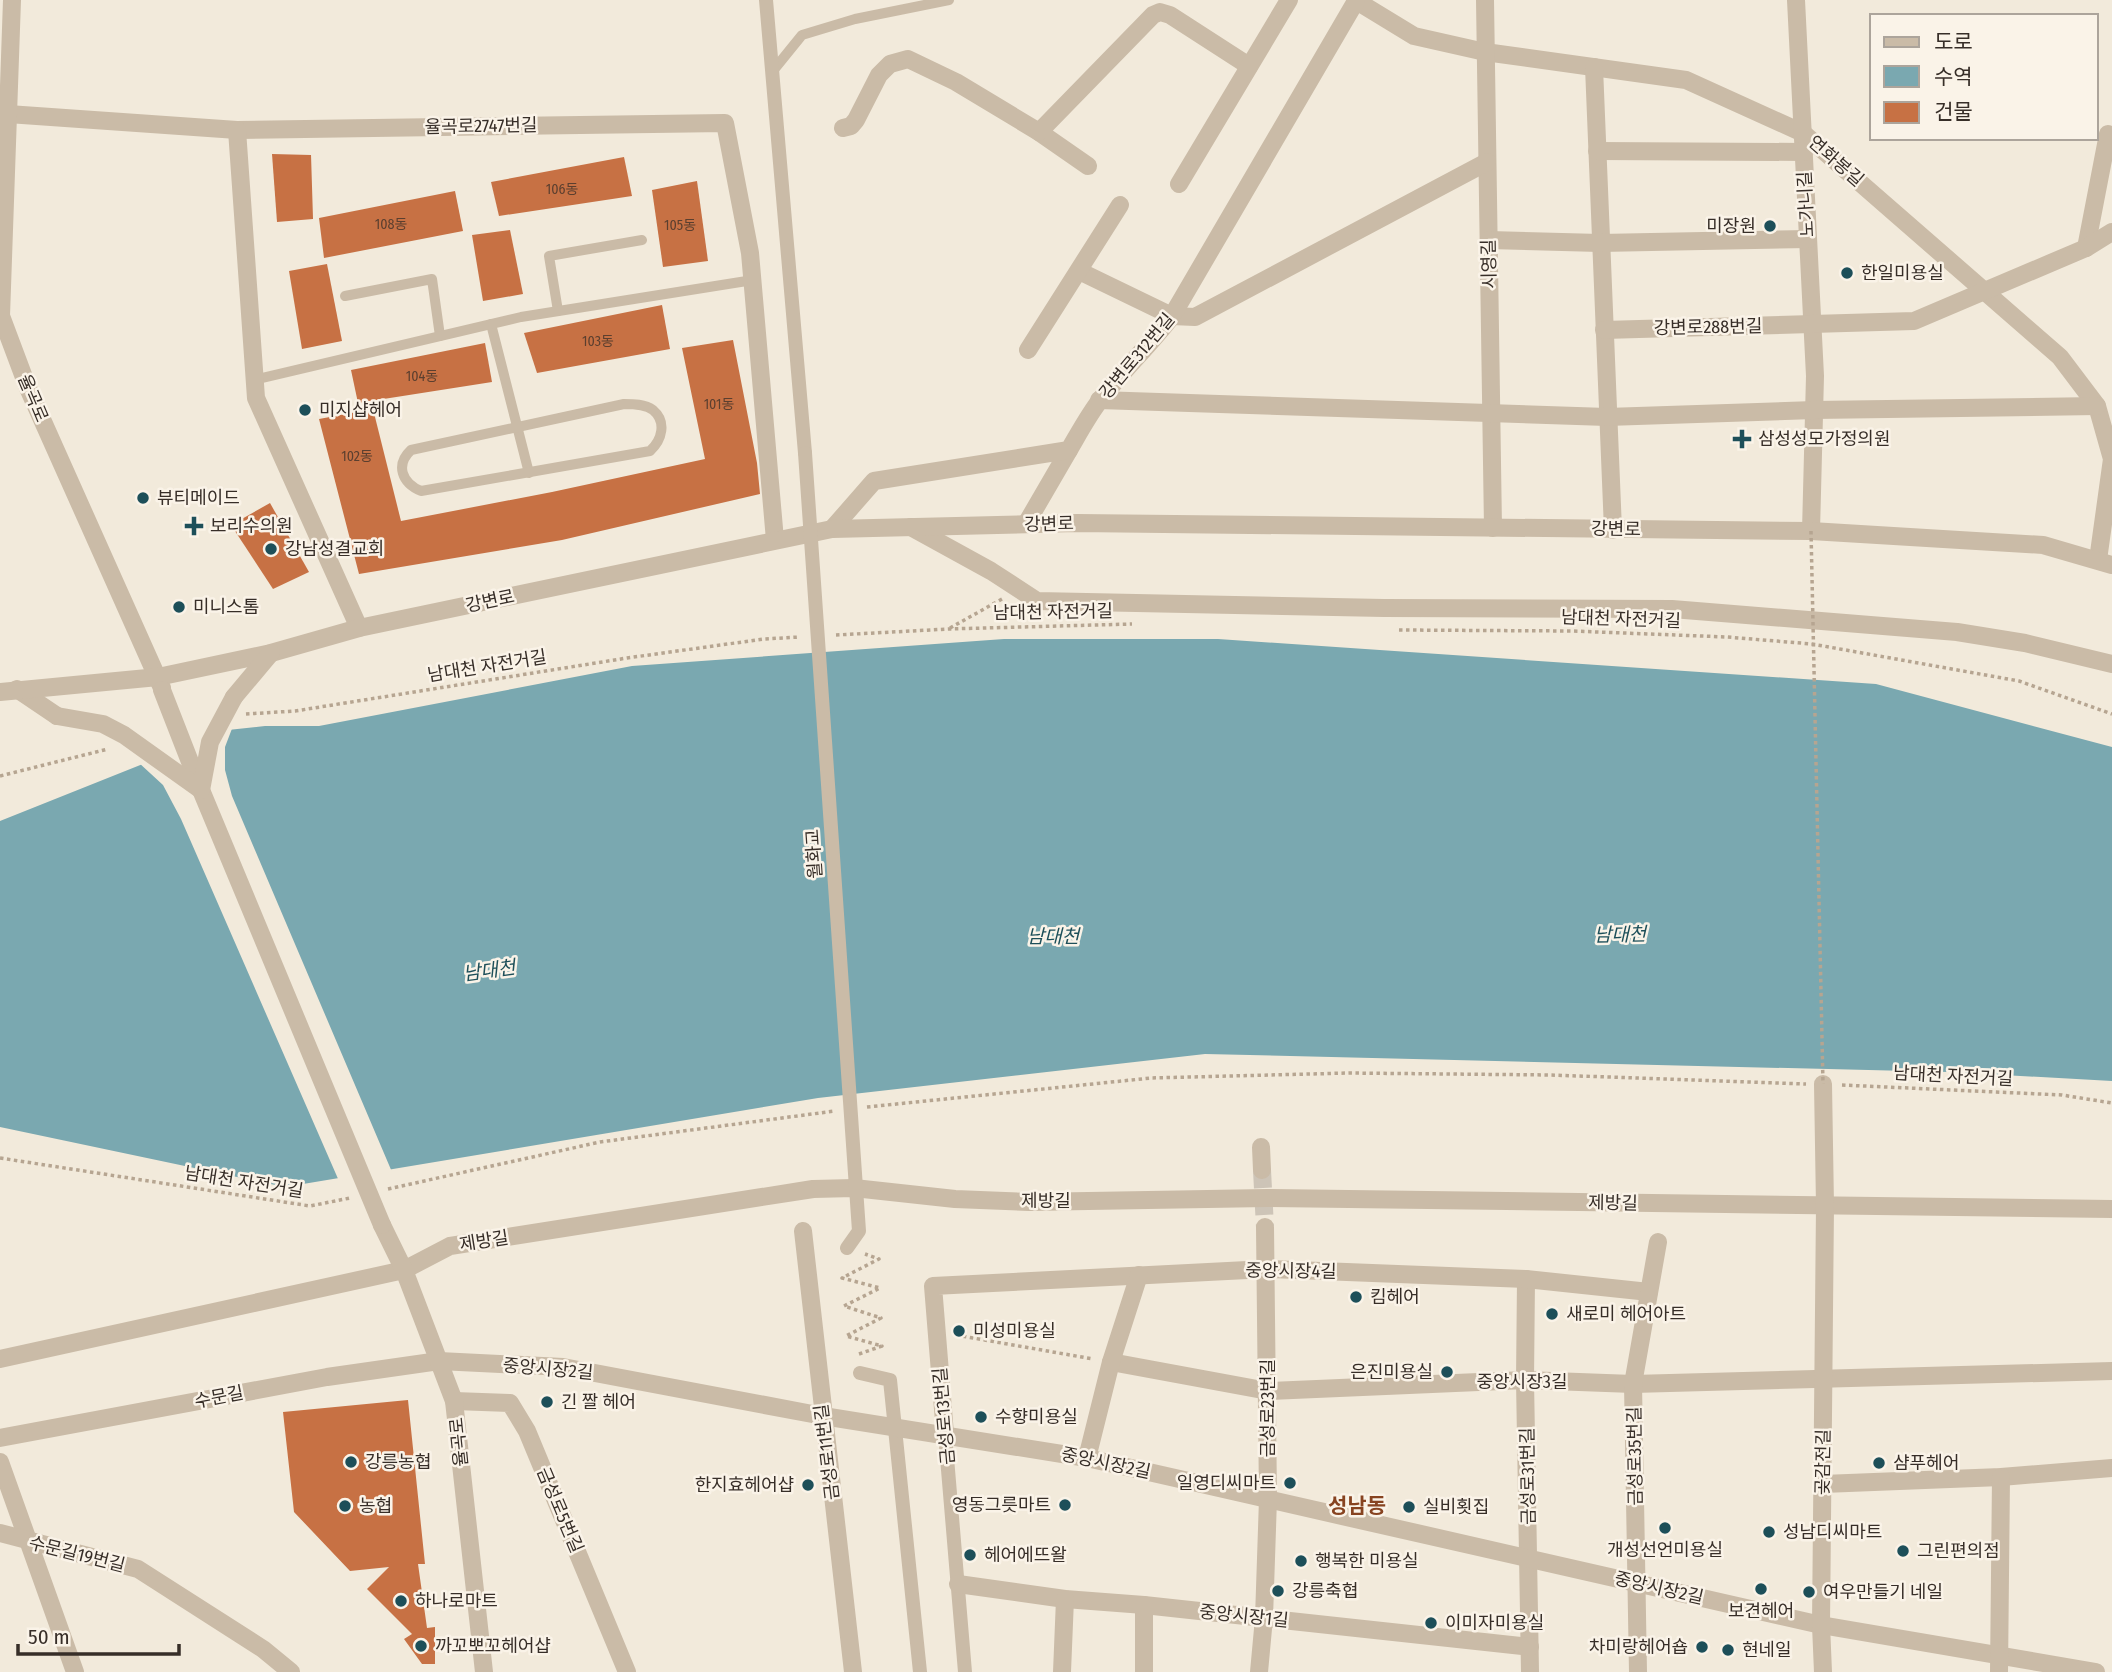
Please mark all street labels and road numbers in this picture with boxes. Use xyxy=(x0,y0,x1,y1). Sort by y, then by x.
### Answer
street label: 율곡로2747번길 xyxy=(424,114,538,138)
street label: 연화봉길 xyxy=(1804,131,1868,191)
street label: 노가니길 xyxy=(1793,170,1819,238)
street label: 시영길 xyxy=(1478,239,1500,289)
street label: 강변로312번길 xyxy=(1095,309,1179,403)
street label: 강변로288번길 xyxy=(1653,315,1763,339)
street label: 율곡로 xyxy=(13,371,53,425)
street label: 강변로 xyxy=(1024,513,1074,535)
street label: 강변로 xyxy=(1591,518,1641,540)
street label: 강변로 xyxy=(463,585,517,617)
street label: 남대천 자전거길 xyxy=(993,600,1113,624)
street label: 남대천 자전거길 xyxy=(1561,606,1681,632)
street label: 남대천 자전거길 xyxy=(426,646,548,686)
street label: 월화교 xyxy=(801,828,827,880)
street label: 남대천 자전거길 xyxy=(1892,1062,2014,1090)
street label: 남대천 자전거길 xyxy=(183,1162,305,1202)
street label: 제방길 xyxy=(1021,1190,1071,1212)
street label: 제방길 xyxy=(1588,1192,1638,1214)
street label: 제방길 xyxy=(458,1226,510,1256)
street label: 중앙시장4길 xyxy=(1245,1259,1337,1283)
street label: 중앙시장2길 xyxy=(502,1354,594,1384)
street label: 금성로23번길 xyxy=(1257,1359,1279,1457)
street label: 금성로13번길 xyxy=(929,1366,959,1466)
street label: 중앙시장3길 xyxy=(1477,1371,1567,1393)
street label: 수문길 xyxy=(193,1381,245,1413)
street label: 금성로11번길 xyxy=(810,1403,844,1501)
street label: 금성로35번길 xyxy=(1623,1406,1647,1506)
street label: 율곡로 xyxy=(445,1416,473,1468)
street label: 금성로31번길 xyxy=(1516,1427,1540,1525)
street label: 곶감전길 xyxy=(1811,1429,1835,1495)
street label: 중앙시장2길 xyxy=(1059,1443,1153,1483)
street label: 금성로5번길 xyxy=(532,1464,588,1556)
street label: 수문길19번길 xyxy=(27,1531,127,1577)
street label: 중앙시장2길 xyxy=(1612,1567,1706,1609)
street label: 중앙시장1길 xyxy=(1198,1600,1290,1632)

